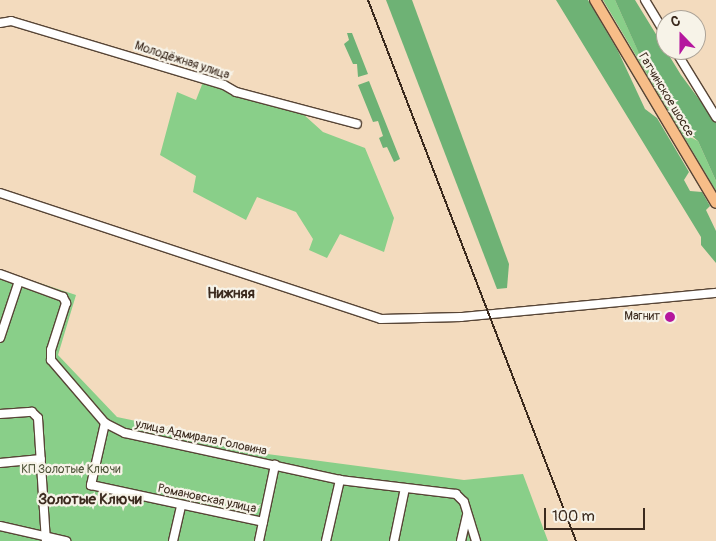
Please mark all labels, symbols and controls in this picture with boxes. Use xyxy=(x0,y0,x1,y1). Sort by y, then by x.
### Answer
north arrow xyxy=(656,10,706,60)
text: С xyxy=(668,12,683,31)
street label: Молодёжная улица xyxy=(133,39,231,83)
street label: Гатчинское шоссе xyxy=(635,51,697,139)
district label: Нижняя xyxy=(207,285,255,303)
place label: Магнит xyxy=(624,310,660,324)
marker: Магнит xyxy=(664,311,676,323)
street label: улица Адмирала Головина xyxy=(134,417,268,459)
park label: КП Золотые Ключи xyxy=(21,463,121,477)
street label: Романовская улица xyxy=(156,482,258,516)
district label: Золотые Ключи xyxy=(38,491,142,509)
scale bar xyxy=(546,498,647,530)
text: 100 m xyxy=(552,507,595,526)

